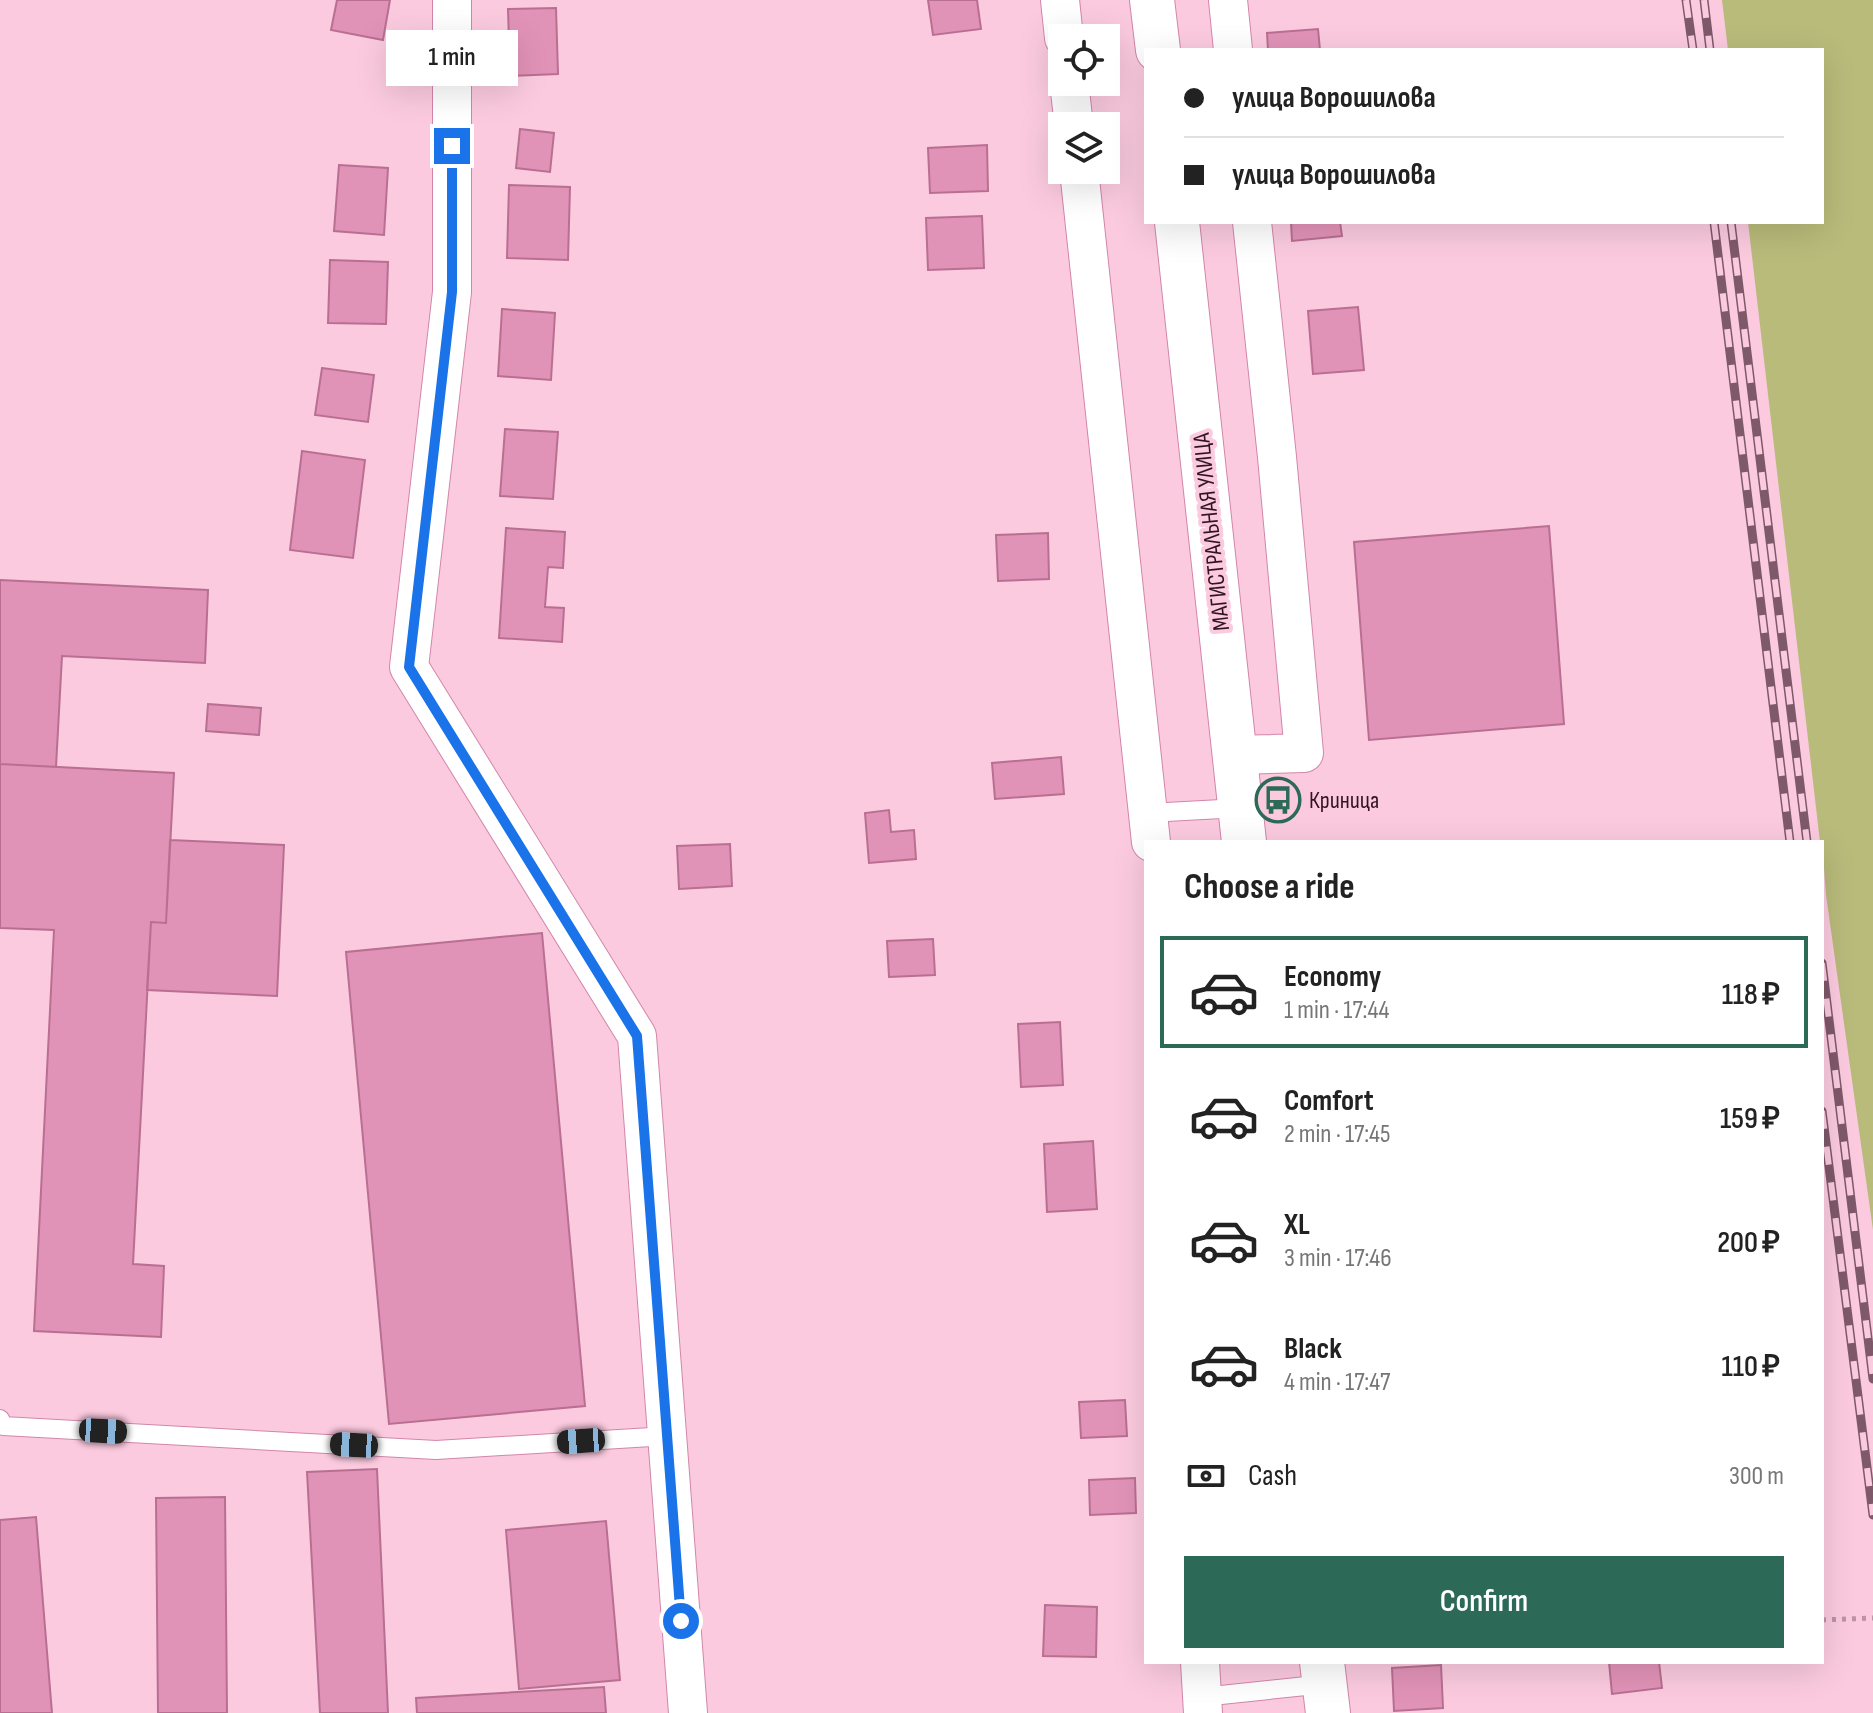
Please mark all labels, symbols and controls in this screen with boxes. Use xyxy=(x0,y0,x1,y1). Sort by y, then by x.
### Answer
map controls xyxy=(1048,24,1120,184)
button: locate xyxy=(1048,24,1120,96)
callout: 1 min xyxy=(386,30,518,86)
text: 1 min xyxy=(428,42,476,73)
text: улица Ворошилова xyxy=(1232,80,1436,116)
button: layers xyxy=(1048,112,1120,184)
route end xyxy=(434,128,470,164)
text: улица Ворошилова xyxy=(1232,157,1436,193)
street label: МАГИСТРАЛЬНАЯ УЛИЦА xyxy=(1187,431,1236,632)
bus stop icon: Криница xyxy=(1254,776,1302,824)
place label: Криница xyxy=(1309,786,1379,815)
text: Choose a ride xyxy=(1184,866,1355,909)
icon: car xyxy=(1188,956,1260,1028)
text: Economy xyxy=(1284,959,1381,995)
text: 118 ₽ xyxy=(1722,977,1780,1013)
text: 1 min · 17:44 xyxy=(1284,995,1389,1026)
icon: car xyxy=(1188,1080,1260,1152)
text: Comfort xyxy=(1284,1083,1374,1119)
text: 159 ₽ xyxy=(1720,1101,1780,1137)
text: 2 min · 17:45 xyxy=(1284,1119,1391,1150)
icon: car xyxy=(1188,1204,1260,1276)
text: XL xyxy=(1284,1207,1310,1243)
text: 200 ₽ xyxy=(1717,1225,1780,1261)
text: 3 min · 17:46 xyxy=(1284,1243,1392,1274)
icon: car xyxy=(1188,1328,1260,1400)
text: Black xyxy=(1284,1331,1342,1367)
text: 110 ₽ xyxy=(1722,1349,1780,1385)
text: 4 min · 17:47 xyxy=(1284,1367,1390,1398)
car xyxy=(78,1418,128,1444)
car xyxy=(556,1427,606,1455)
car xyxy=(329,1432,379,1458)
icon: cash xyxy=(1184,1454,1228,1498)
text: Cash xyxy=(1248,1458,1297,1494)
text: 300 m xyxy=(1729,1461,1784,1492)
button: Confirm xyxy=(1184,1556,1784,1648)
route start xyxy=(663,1603,699,1639)

